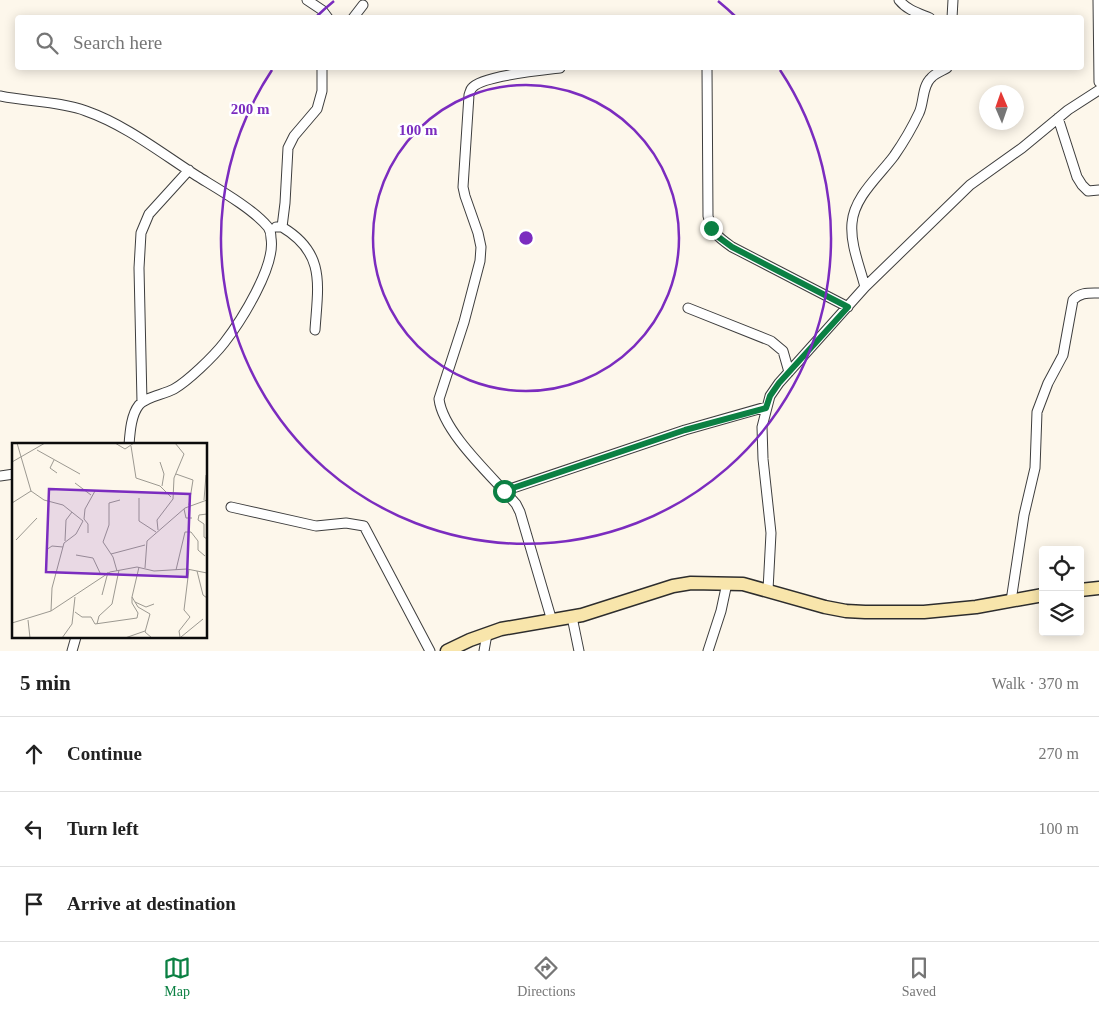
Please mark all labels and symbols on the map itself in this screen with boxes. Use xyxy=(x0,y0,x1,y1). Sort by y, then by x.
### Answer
north arrow xyxy=(979,85,1024,130)
text: 200 m xyxy=(231,101,270,117)
text: 100 m xyxy=(399,122,438,138)
route end xyxy=(700,217,723,240)
centre of rings xyxy=(517,229,535,247)
inset map xyxy=(12,443,208,638)
route start xyxy=(493,480,516,503)

